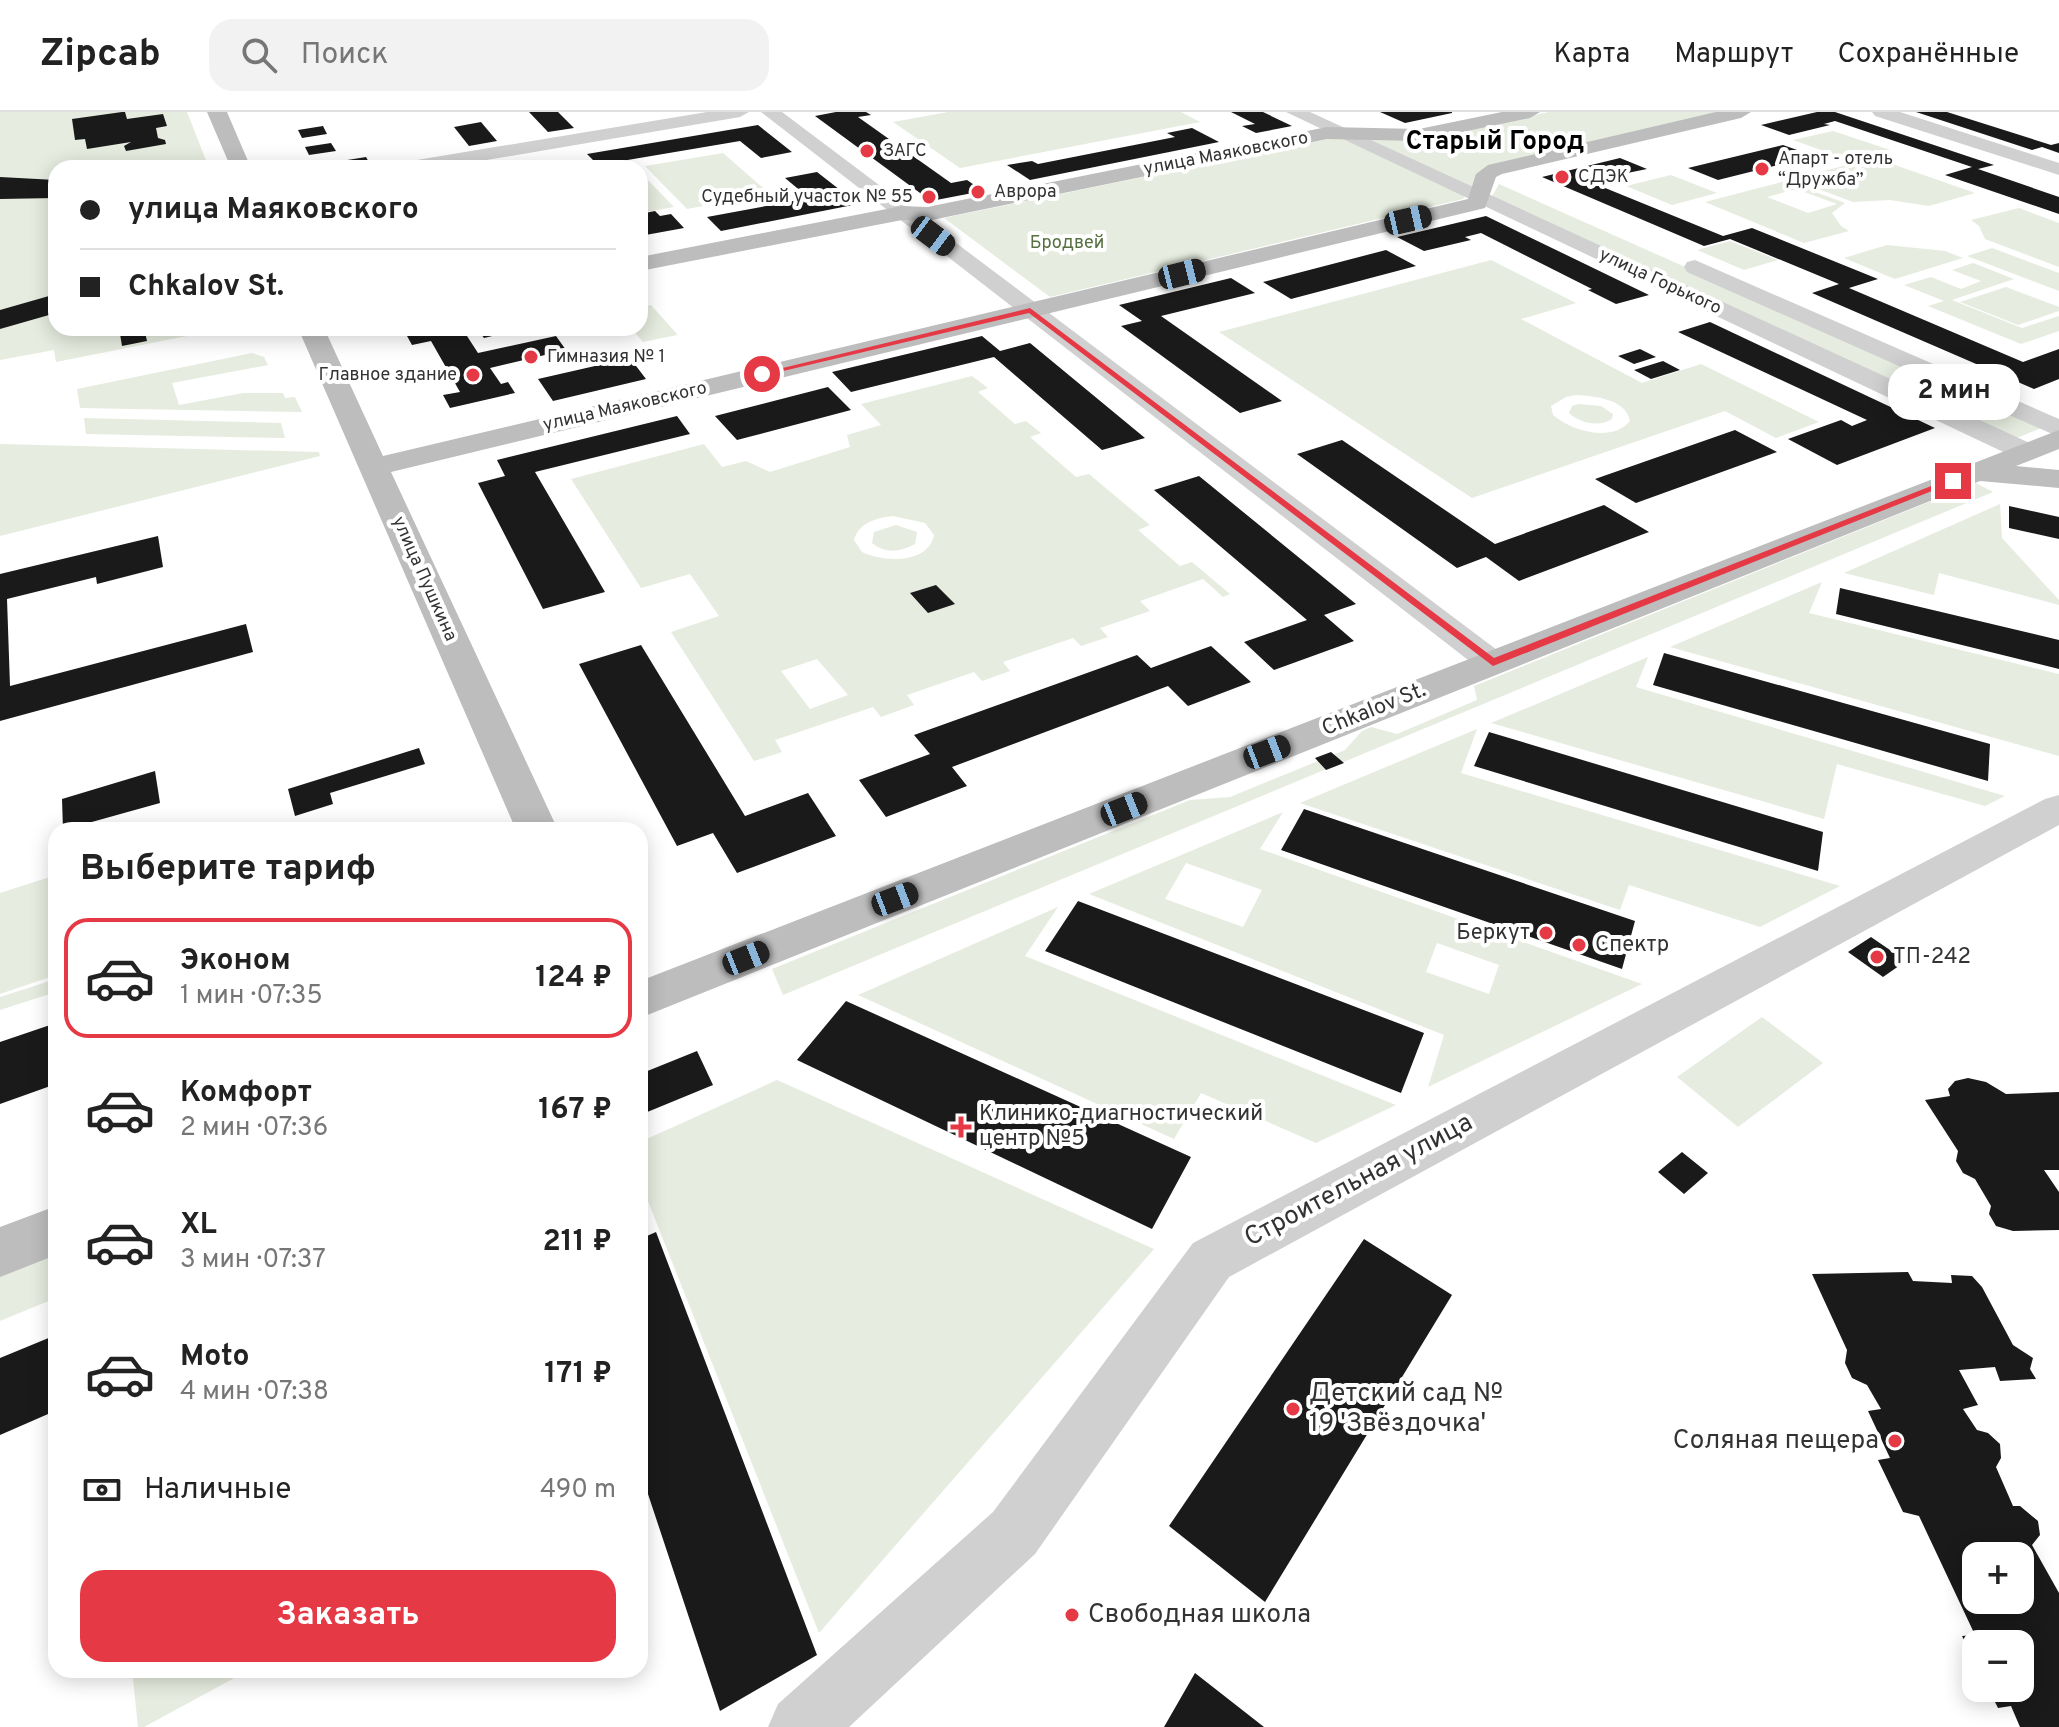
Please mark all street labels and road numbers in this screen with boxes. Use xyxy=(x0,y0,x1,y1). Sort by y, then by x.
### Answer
street label: улица Маяковского xyxy=(1142,127,1310,181)
street label: улица Горького xyxy=(1595,244,1725,320)
street label: улица Маяковского xyxy=(541,377,709,437)
street label: улица Пушкина xyxy=(386,513,462,645)
street label: Chkalov St. xyxy=(1318,677,1430,743)
street label: Строительная улица xyxy=(1239,1107,1479,1255)

